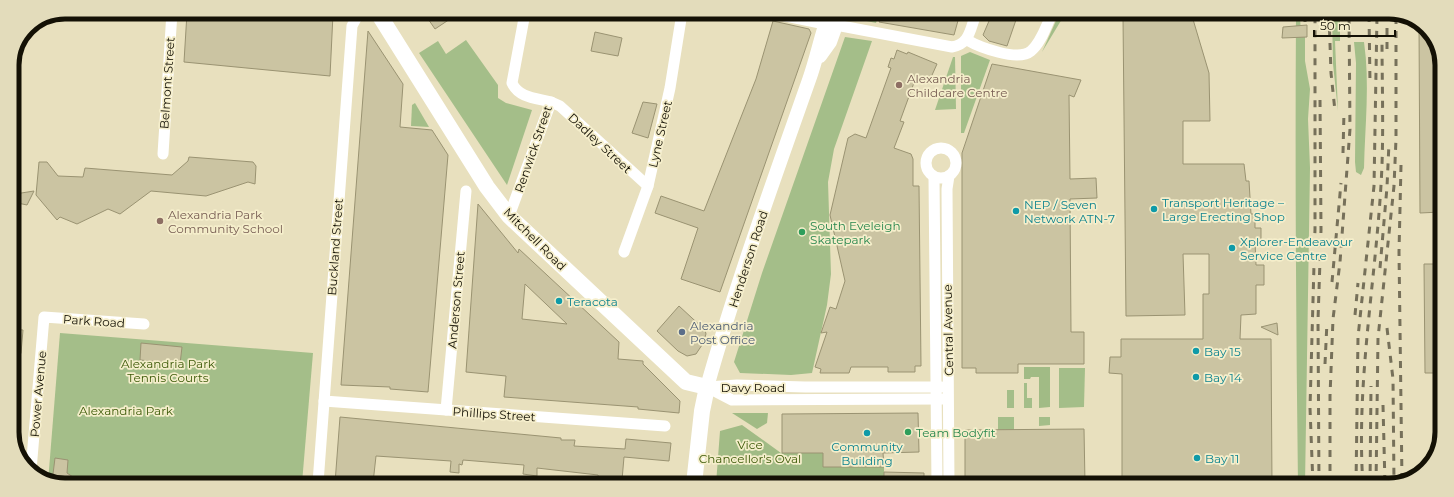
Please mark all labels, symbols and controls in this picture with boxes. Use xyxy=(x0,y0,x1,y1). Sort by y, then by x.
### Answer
scale bar xyxy=(1314,12,1395,38)
text: 50 m xyxy=(1320,18,1351,33)
street label: Belmont Street xyxy=(156,36,178,130)
place label: Alexandria Childcare Centre xyxy=(907,71,1007,100)
marker: Alexandria Childcare Centre xyxy=(894,80,904,90)
street label: Lyne Street xyxy=(645,99,675,169)
street label: Renwick Street xyxy=(511,103,555,194)
street label: Dadley Street xyxy=(565,110,635,176)
place label: Transport Heritage – Large Erecting Shop xyxy=(1162,195,1285,224)
place label: NEP / Seven Network ATN-7 xyxy=(1024,197,1115,226)
street label: Buckland Street xyxy=(324,198,346,296)
marker: Transport Heritage – Large Erecting Shop xyxy=(1149,204,1159,214)
street label: Mitchell Road xyxy=(501,205,569,273)
marker: NEP / Seven Network ATN-7 xyxy=(1011,206,1021,216)
place label: Alexandria Park Community School xyxy=(168,207,283,236)
street label: Henderson Road xyxy=(725,209,771,309)
marker: Alexandria Park Community School xyxy=(155,216,165,226)
place label: South Eveleigh Skatepark xyxy=(810,218,901,247)
marker: South Eveleigh Skatepark xyxy=(797,227,807,237)
place label: Xplorer-Endeavour Service Centre xyxy=(1240,234,1353,263)
marker: Xplorer-Endeavour Service Centre xyxy=(1227,243,1237,253)
street label: Anderson Street xyxy=(444,251,468,349)
street label: Central Avenue xyxy=(940,284,956,376)
place label: Teracota xyxy=(567,294,618,309)
marker: Teracota xyxy=(554,296,564,306)
street label: Park Road xyxy=(63,311,125,331)
place label: Alexandria Post Office xyxy=(690,318,755,347)
marker: Alexandria Post Office xyxy=(677,327,687,337)
place label: Bay 15 xyxy=(1204,344,1241,359)
marker: Bay 15 xyxy=(1191,346,1201,356)
street label: Power Avenue xyxy=(27,350,49,438)
park label: Alexandria Park Tennis Courts xyxy=(121,356,216,385)
place label: Bay 14 xyxy=(1204,370,1242,385)
marker: Bay 14 xyxy=(1191,372,1201,382)
street label: Davy Road xyxy=(721,380,785,395)
park label: Alexandria Park xyxy=(79,403,174,418)
street label: Phillips Street xyxy=(452,404,536,424)
place label: Team Bodyfit xyxy=(916,425,996,440)
marker: Team Bodyfit xyxy=(903,427,913,437)
marker: Community Building xyxy=(862,428,872,438)
park label: Vice Chancellor's Oval xyxy=(699,437,801,466)
place label: Community Building xyxy=(831,439,903,468)
place label: Bay 11 xyxy=(1205,451,1239,466)
marker: Bay 11 xyxy=(1192,453,1202,463)

